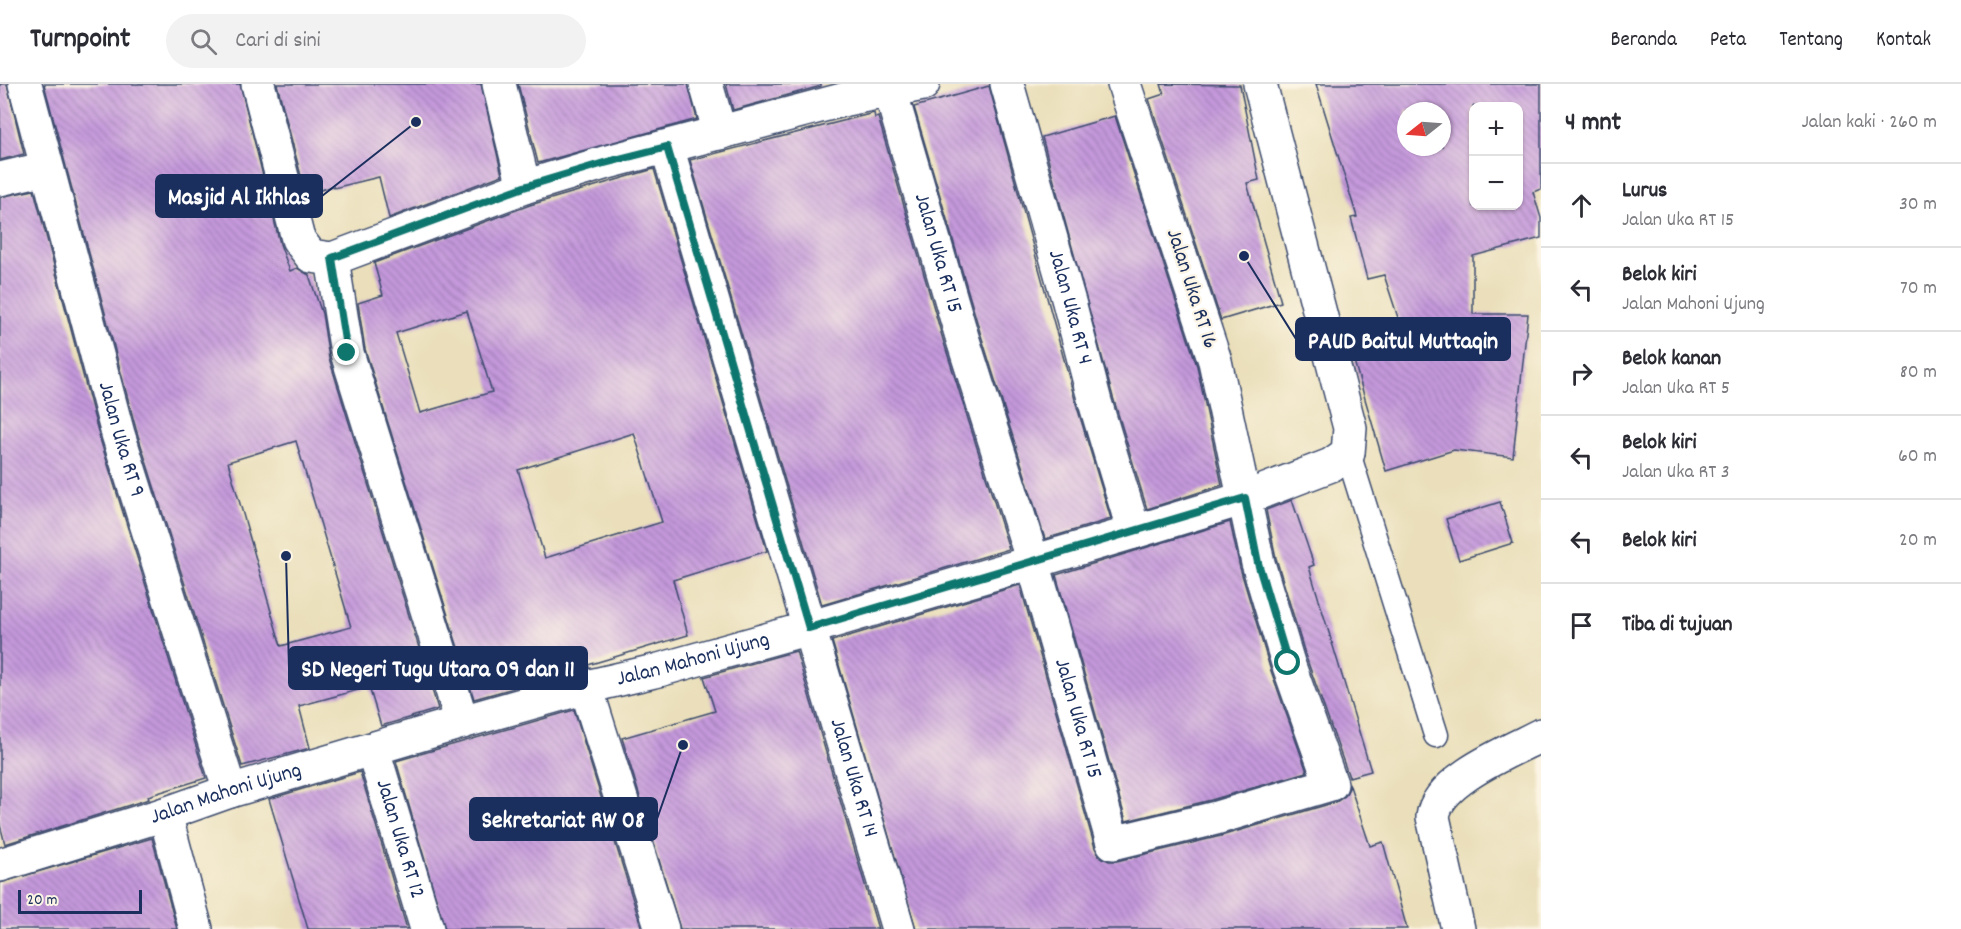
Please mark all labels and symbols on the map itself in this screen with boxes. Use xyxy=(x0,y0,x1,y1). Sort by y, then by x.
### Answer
north arrow xyxy=(1397,102,1451,156)
callout: Masjid Al Ikhlas xyxy=(156,175,322,217)
text: Masjid Al Ikhlas xyxy=(168,182,310,216)
street label: Jalan Uka RT 15 xyxy=(905,189,970,317)
street label: Jalan Uka RT 16 xyxy=(1157,225,1225,353)
street label: Jalan Uka RT 4 xyxy=(1039,246,1100,368)
callout: PAUD Baitul Muttaqin xyxy=(1296,318,1510,360)
text: PAUD Baitul Muttaqin xyxy=(1308,326,1498,360)
route end xyxy=(333,339,359,365)
street label: Jalan Uka RT 9 xyxy=(89,378,152,501)
street label: Jalan Mahoni Ujung xyxy=(614,624,773,695)
callout: SD Negeri Tugu Utara 09 dan 11 xyxy=(289,647,587,689)
route start xyxy=(1274,649,1300,675)
text: SD Negeri Tugu Utara 09 dan 11 xyxy=(301,654,575,688)
street label: Jalan Uka RT 15 xyxy=(1046,655,1109,782)
street label: Jalan Uka RT 14 xyxy=(821,715,886,841)
street label: Jalan Mahoni Ujung xyxy=(147,755,305,833)
street label: Jalan Uka RT 12 xyxy=(367,776,432,902)
callout: Sekretariat RW 08 xyxy=(470,798,657,840)
text: Sekretariat RW 08 xyxy=(481,805,645,839)
scale bar xyxy=(18,887,142,914)

